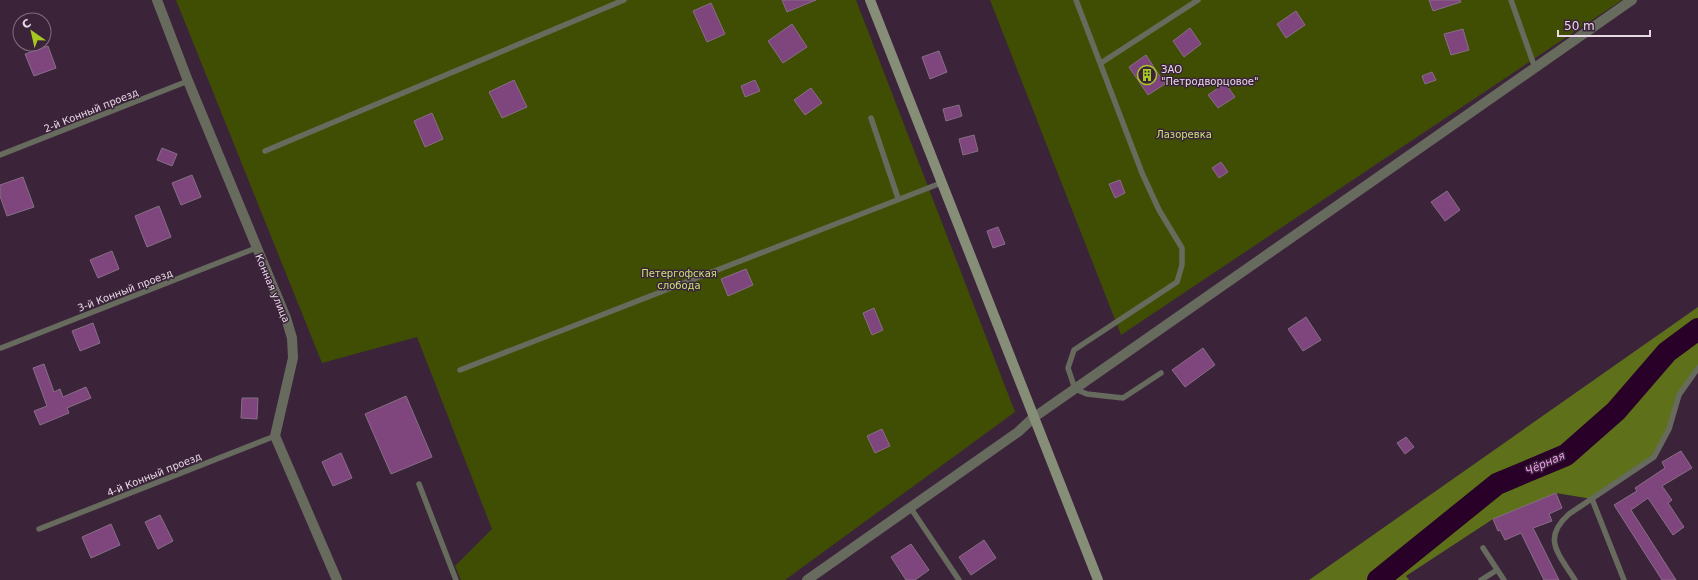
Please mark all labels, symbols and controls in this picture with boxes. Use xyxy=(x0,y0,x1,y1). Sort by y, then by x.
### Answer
north arrow xyxy=(12,12,52,52)
scale bar xyxy=(1558,12,1650,38)
text: С xyxy=(20,16,34,32)
text: 50 m xyxy=(1564,19,1595,33)
building icon: ЗАО "Петродворцовое" xyxy=(1136,64,1158,86)
place label: ЗАО "Петродворцовое" xyxy=(1161,64,1259,87)
street label: 2-й Конный проезд xyxy=(42,86,140,134)
park label: Лазоревка xyxy=(1156,129,1212,140)
street label: Конная улица xyxy=(253,252,292,324)
street label: 3-й Конный проезд xyxy=(76,267,174,314)
park label: Петергофская слобода xyxy=(641,268,717,291)
water label: Чёрная xyxy=(1523,449,1567,478)
street label: 4-й Конный проезд xyxy=(105,450,203,498)

